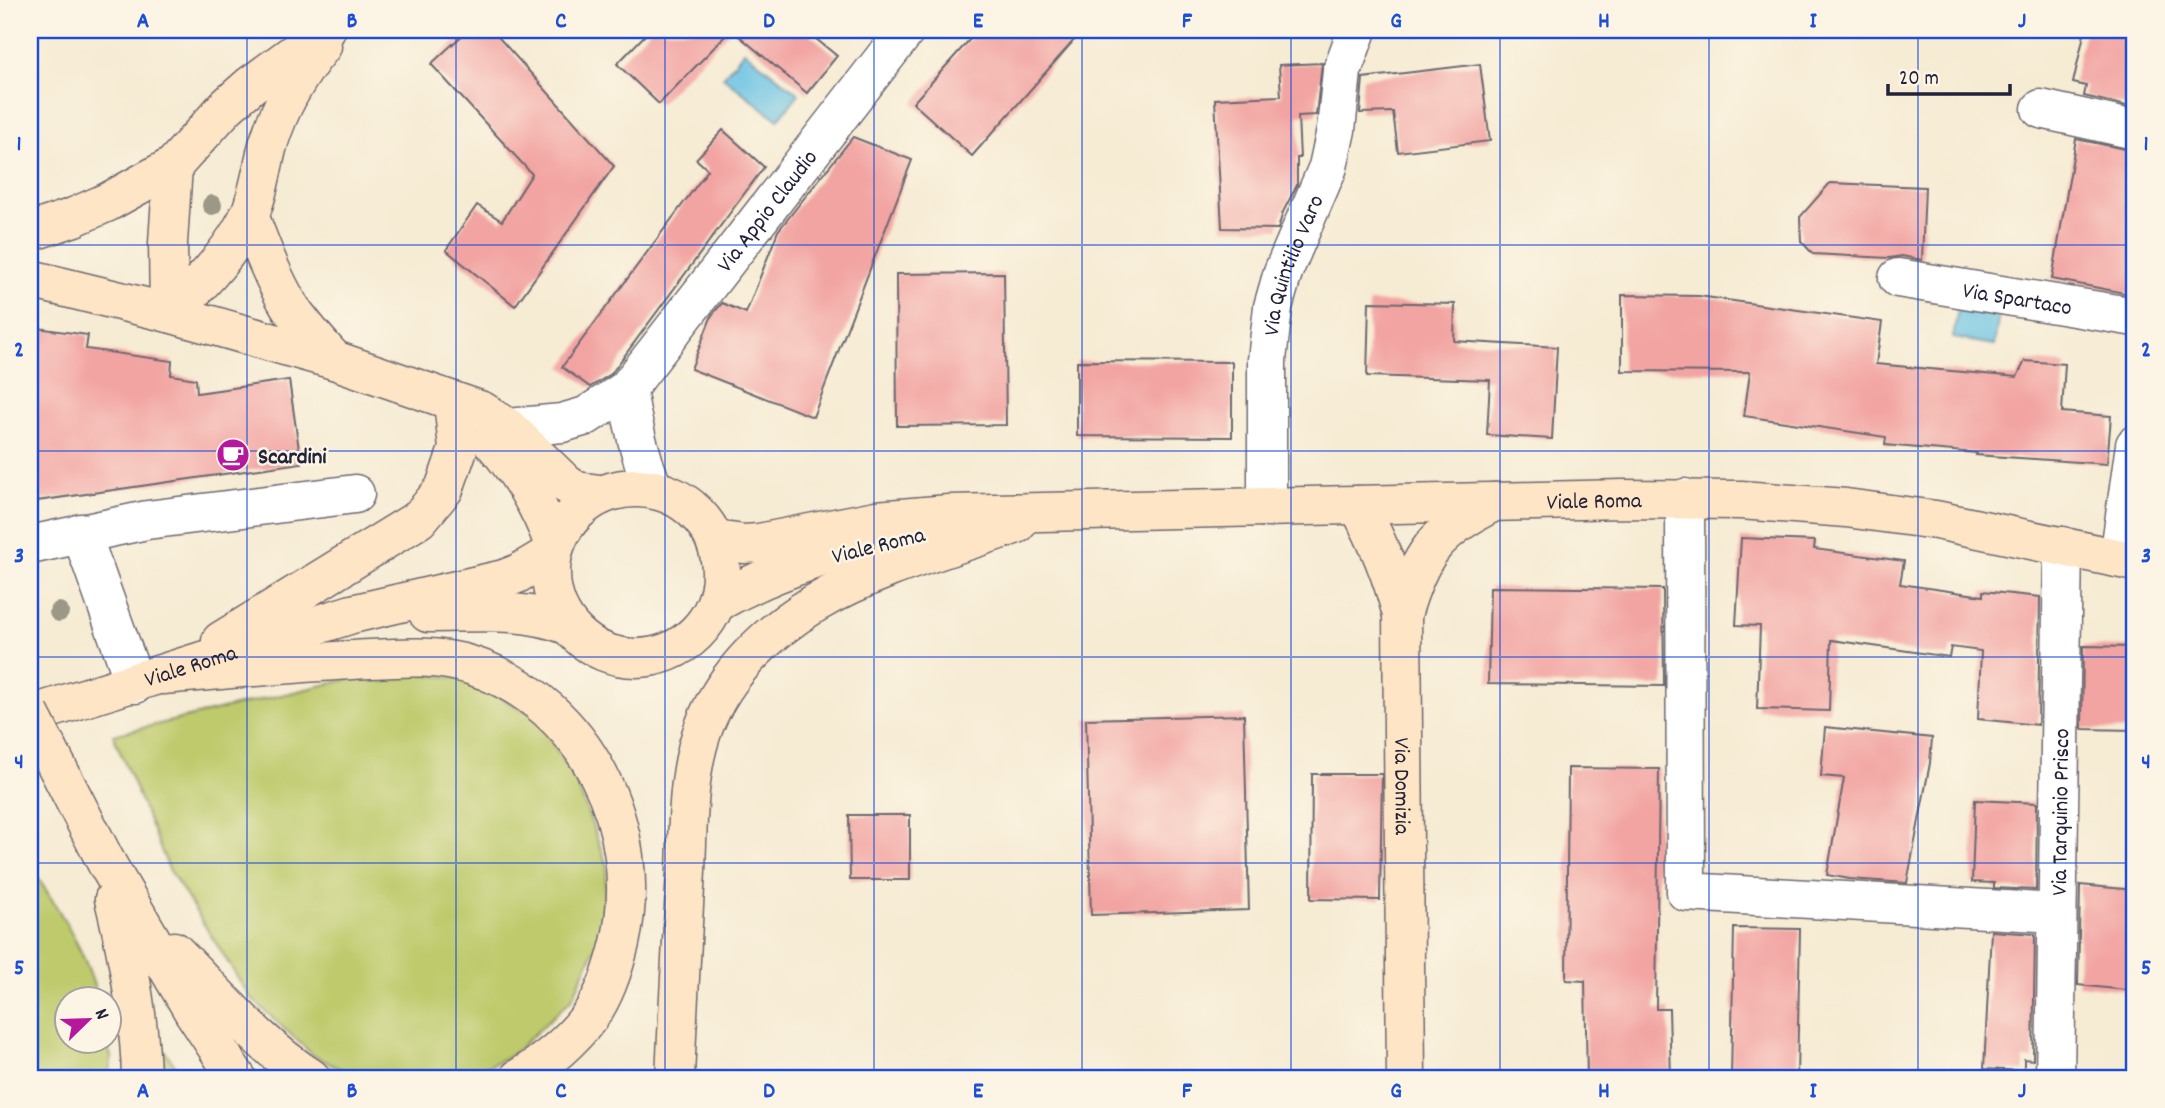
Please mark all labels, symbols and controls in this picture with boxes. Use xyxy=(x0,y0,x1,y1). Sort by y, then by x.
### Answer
text: A xyxy=(137,6,149,39)
text: B xyxy=(347,6,358,39)
text: C xyxy=(555,6,567,39)
text: D xyxy=(763,6,775,39)
text: E xyxy=(973,6,984,39)
text: F xyxy=(1182,6,1193,39)
text: G xyxy=(1390,6,1402,39)
text: H xyxy=(1598,6,1610,39)
text: I xyxy=(1809,6,1817,39)
text: J xyxy=(2018,6,2026,39)
scale bar xyxy=(1888,52,2011,96)
text: 20 m xyxy=(1899,65,1939,95)
text: 1 xyxy=(16,129,22,162)
text: 1 xyxy=(2143,129,2149,162)
street label: Via Appio Claudio xyxy=(711,144,827,281)
street label: Via Quintilio Varo xyxy=(1257,190,1334,338)
street label: Via Spartaco xyxy=(1960,276,2074,326)
text: 2 xyxy=(14,335,24,368)
text: 2 xyxy=(2141,335,2151,368)
cafe icon: Scardini xyxy=(214,436,252,474)
place label: Scardini xyxy=(258,442,327,475)
street label: Viale Roma xyxy=(1546,486,1643,521)
street label: Viale Roma xyxy=(829,520,930,575)
text: 3 xyxy=(14,541,24,574)
text: 3 xyxy=(2141,541,2151,574)
street label: Viale Roma xyxy=(141,638,243,698)
street label: Via Tarquinio Prisco xyxy=(2045,728,2080,896)
street label: Via Domizia xyxy=(1383,737,1417,836)
text: 4 xyxy=(14,747,24,780)
text: 4 xyxy=(2141,747,2151,780)
text: 5 xyxy=(14,953,24,986)
text: 5 xyxy=(2141,953,2151,986)
north arrow xyxy=(52,986,122,1056)
text: N xyxy=(86,1005,115,1024)
text: A xyxy=(137,1076,149,1108)
text: B xyxy=(347,1076,358,1108)
text: C xyxy=(555,1076,567,1108)
text: D xyxy=(763,1076,775,1108)
text: E xyxy=(973,1076,984,1108)
text: F xyxy=(1182,1076,1193,1108)
text: G xyxy=(1390,1076,1402,1108)
text: H xyxy=(1598,1076,1610,1108)
text: I xyxy=(1809,1076,1817,1108)
text: J xyxy=(2018,1076,2026,1108)

